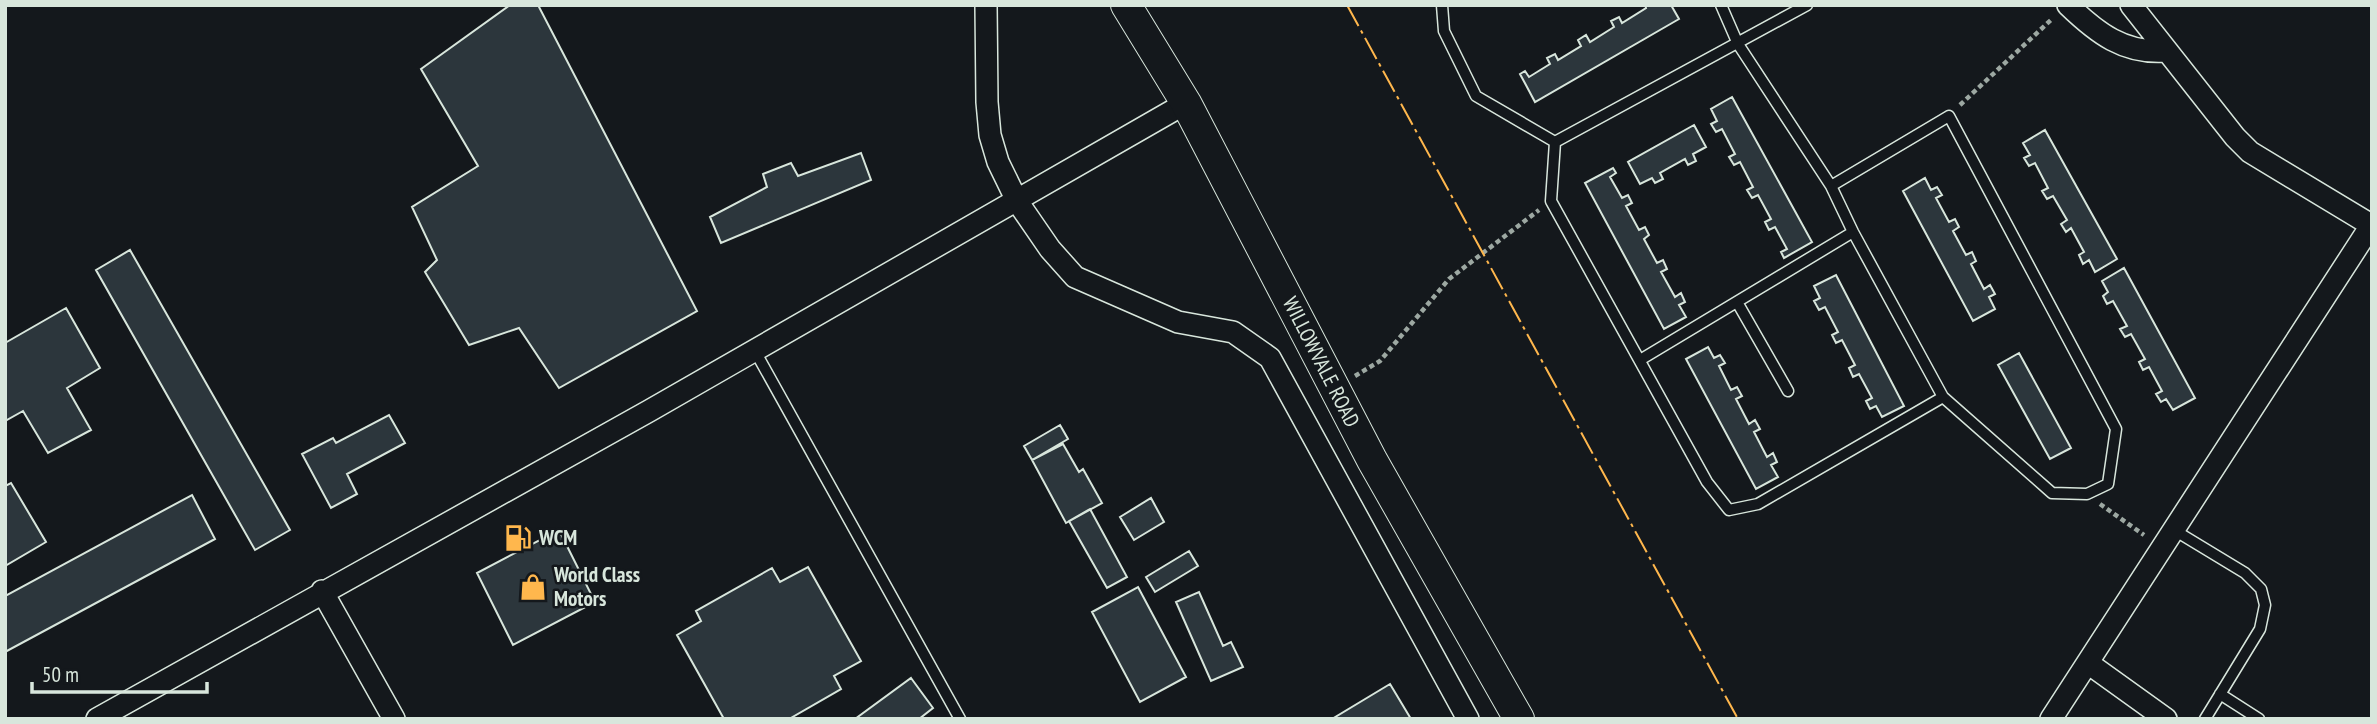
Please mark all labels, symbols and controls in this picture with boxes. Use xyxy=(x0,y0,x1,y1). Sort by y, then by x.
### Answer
street label: WILLOWVALE ROAD xyxy=(1277,292,1366,432)
fuel station icon: WCM xyxy=(503,523,533,553)
place label: WCM xyxy=(538,524,577,551)
place label: World Class Motors xyxy=(553,561,640,612)
shop icon: World Class Motors xyxy=(518,572,548,602)
scale bar xyxy=(32,650,206,694)
text: 50 m xyxy=(42,661,79,688)

